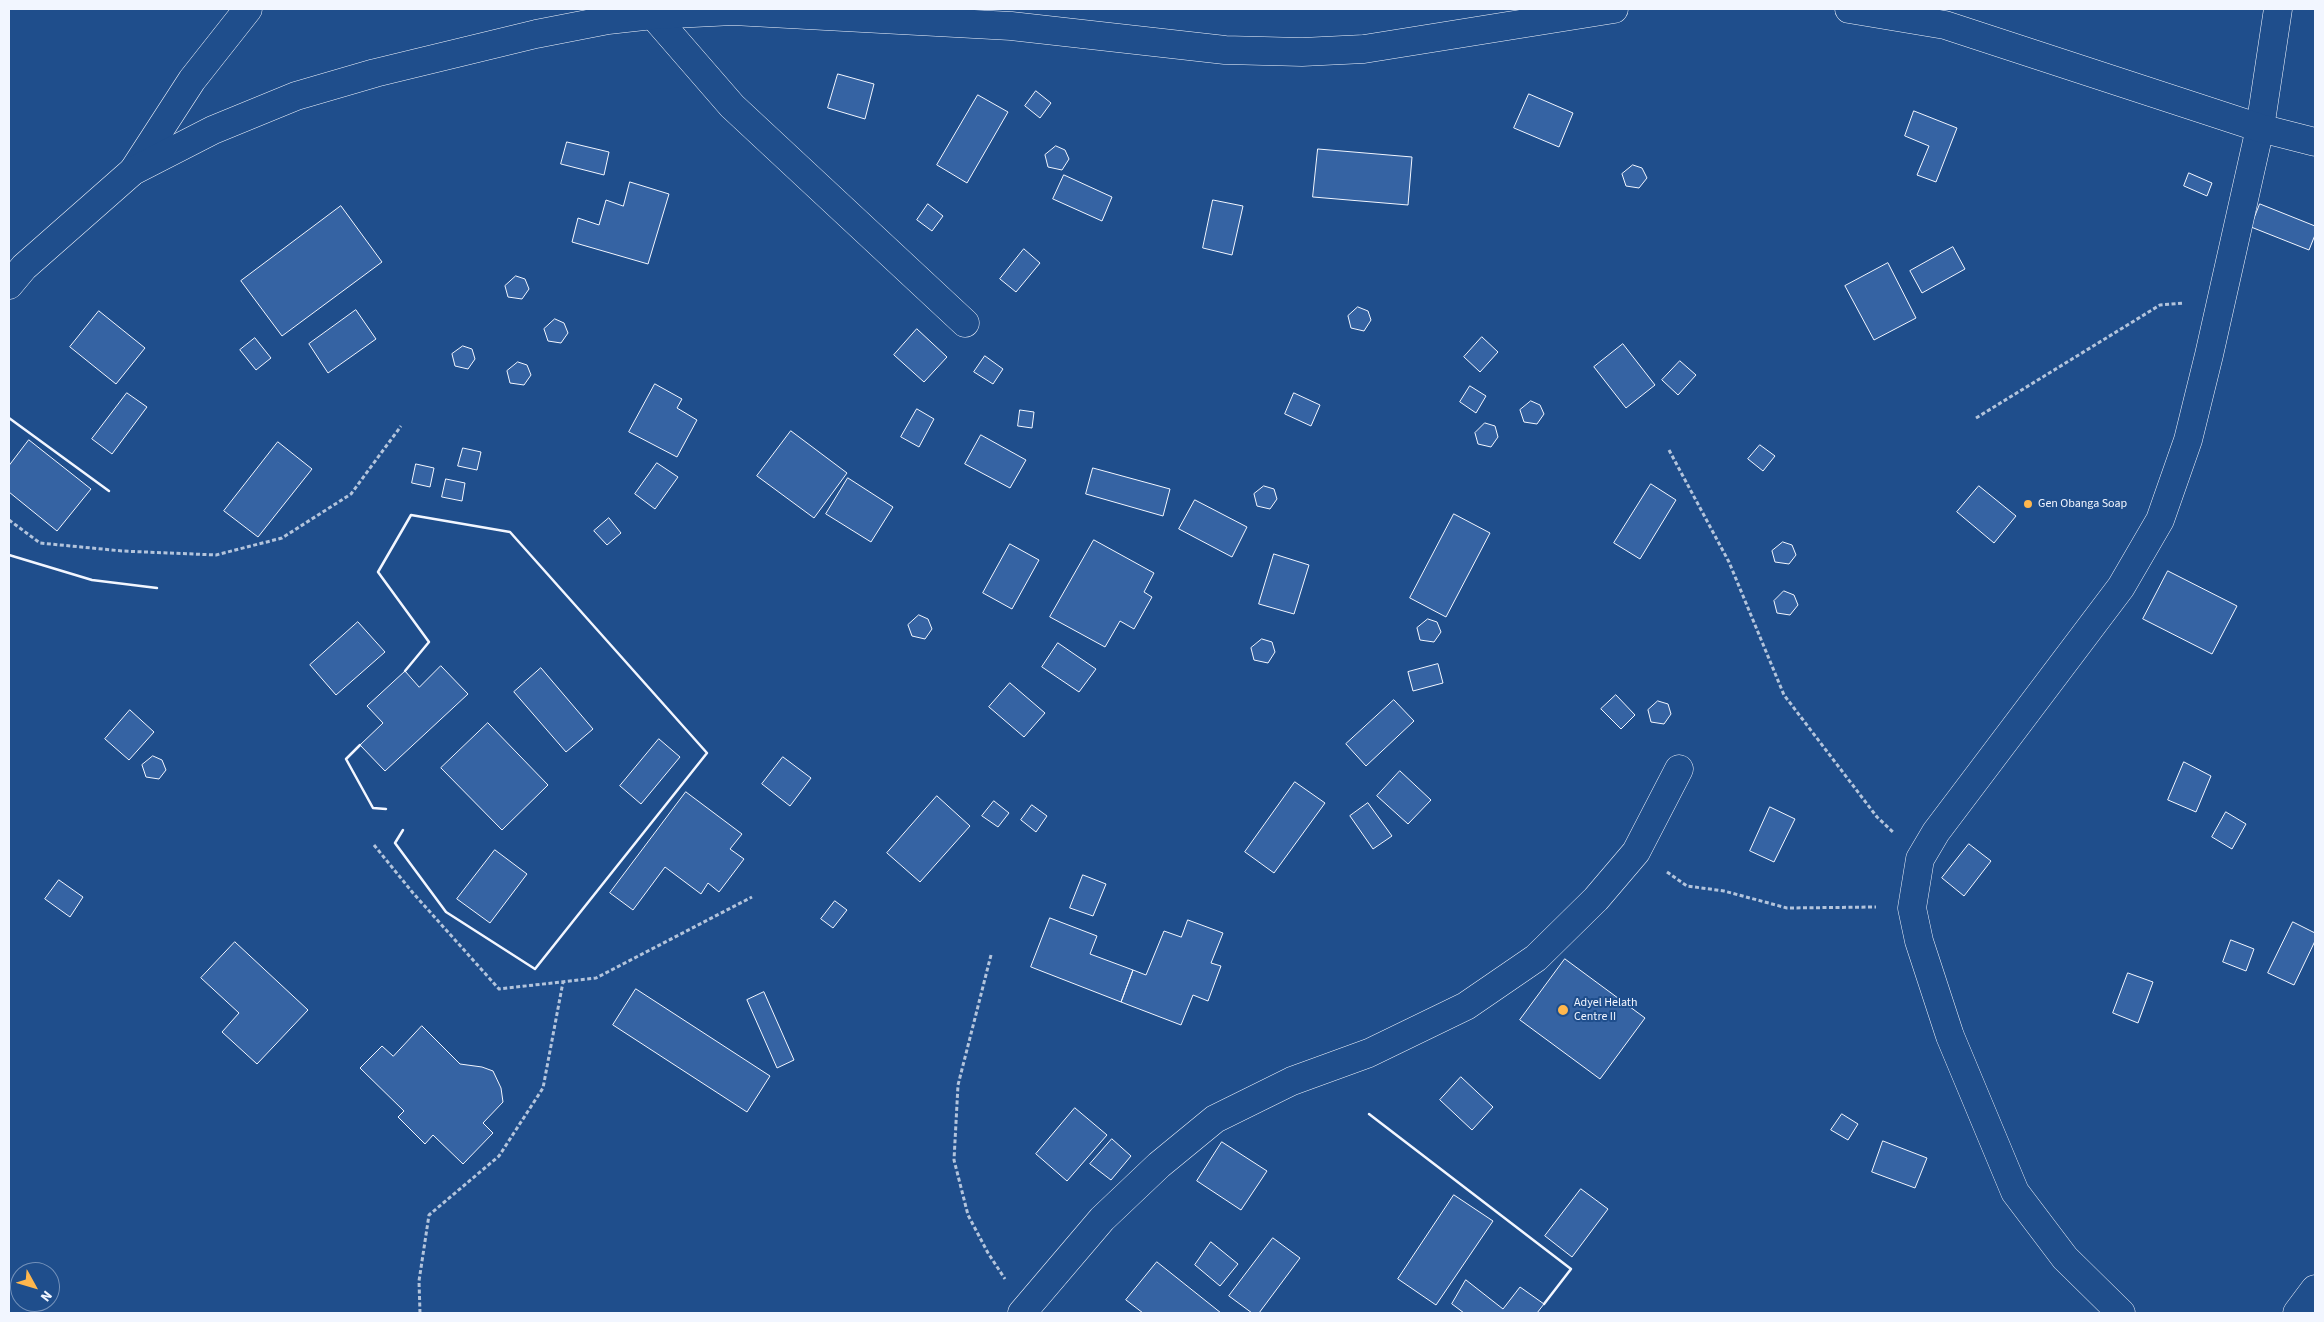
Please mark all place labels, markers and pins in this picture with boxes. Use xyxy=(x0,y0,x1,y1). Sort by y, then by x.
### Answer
place label: Gen Obanga Soap xyxy=(2038,497,2127,511)
marker: Gen Obanga Soap xyxy=(2022,498,2034,510)
place label: Adyel Helath Centre II xyxy=(1574,996,1637,1024)
marker: Adyel Helath Centre II xyxy=(1556,1003,1570,1017)

